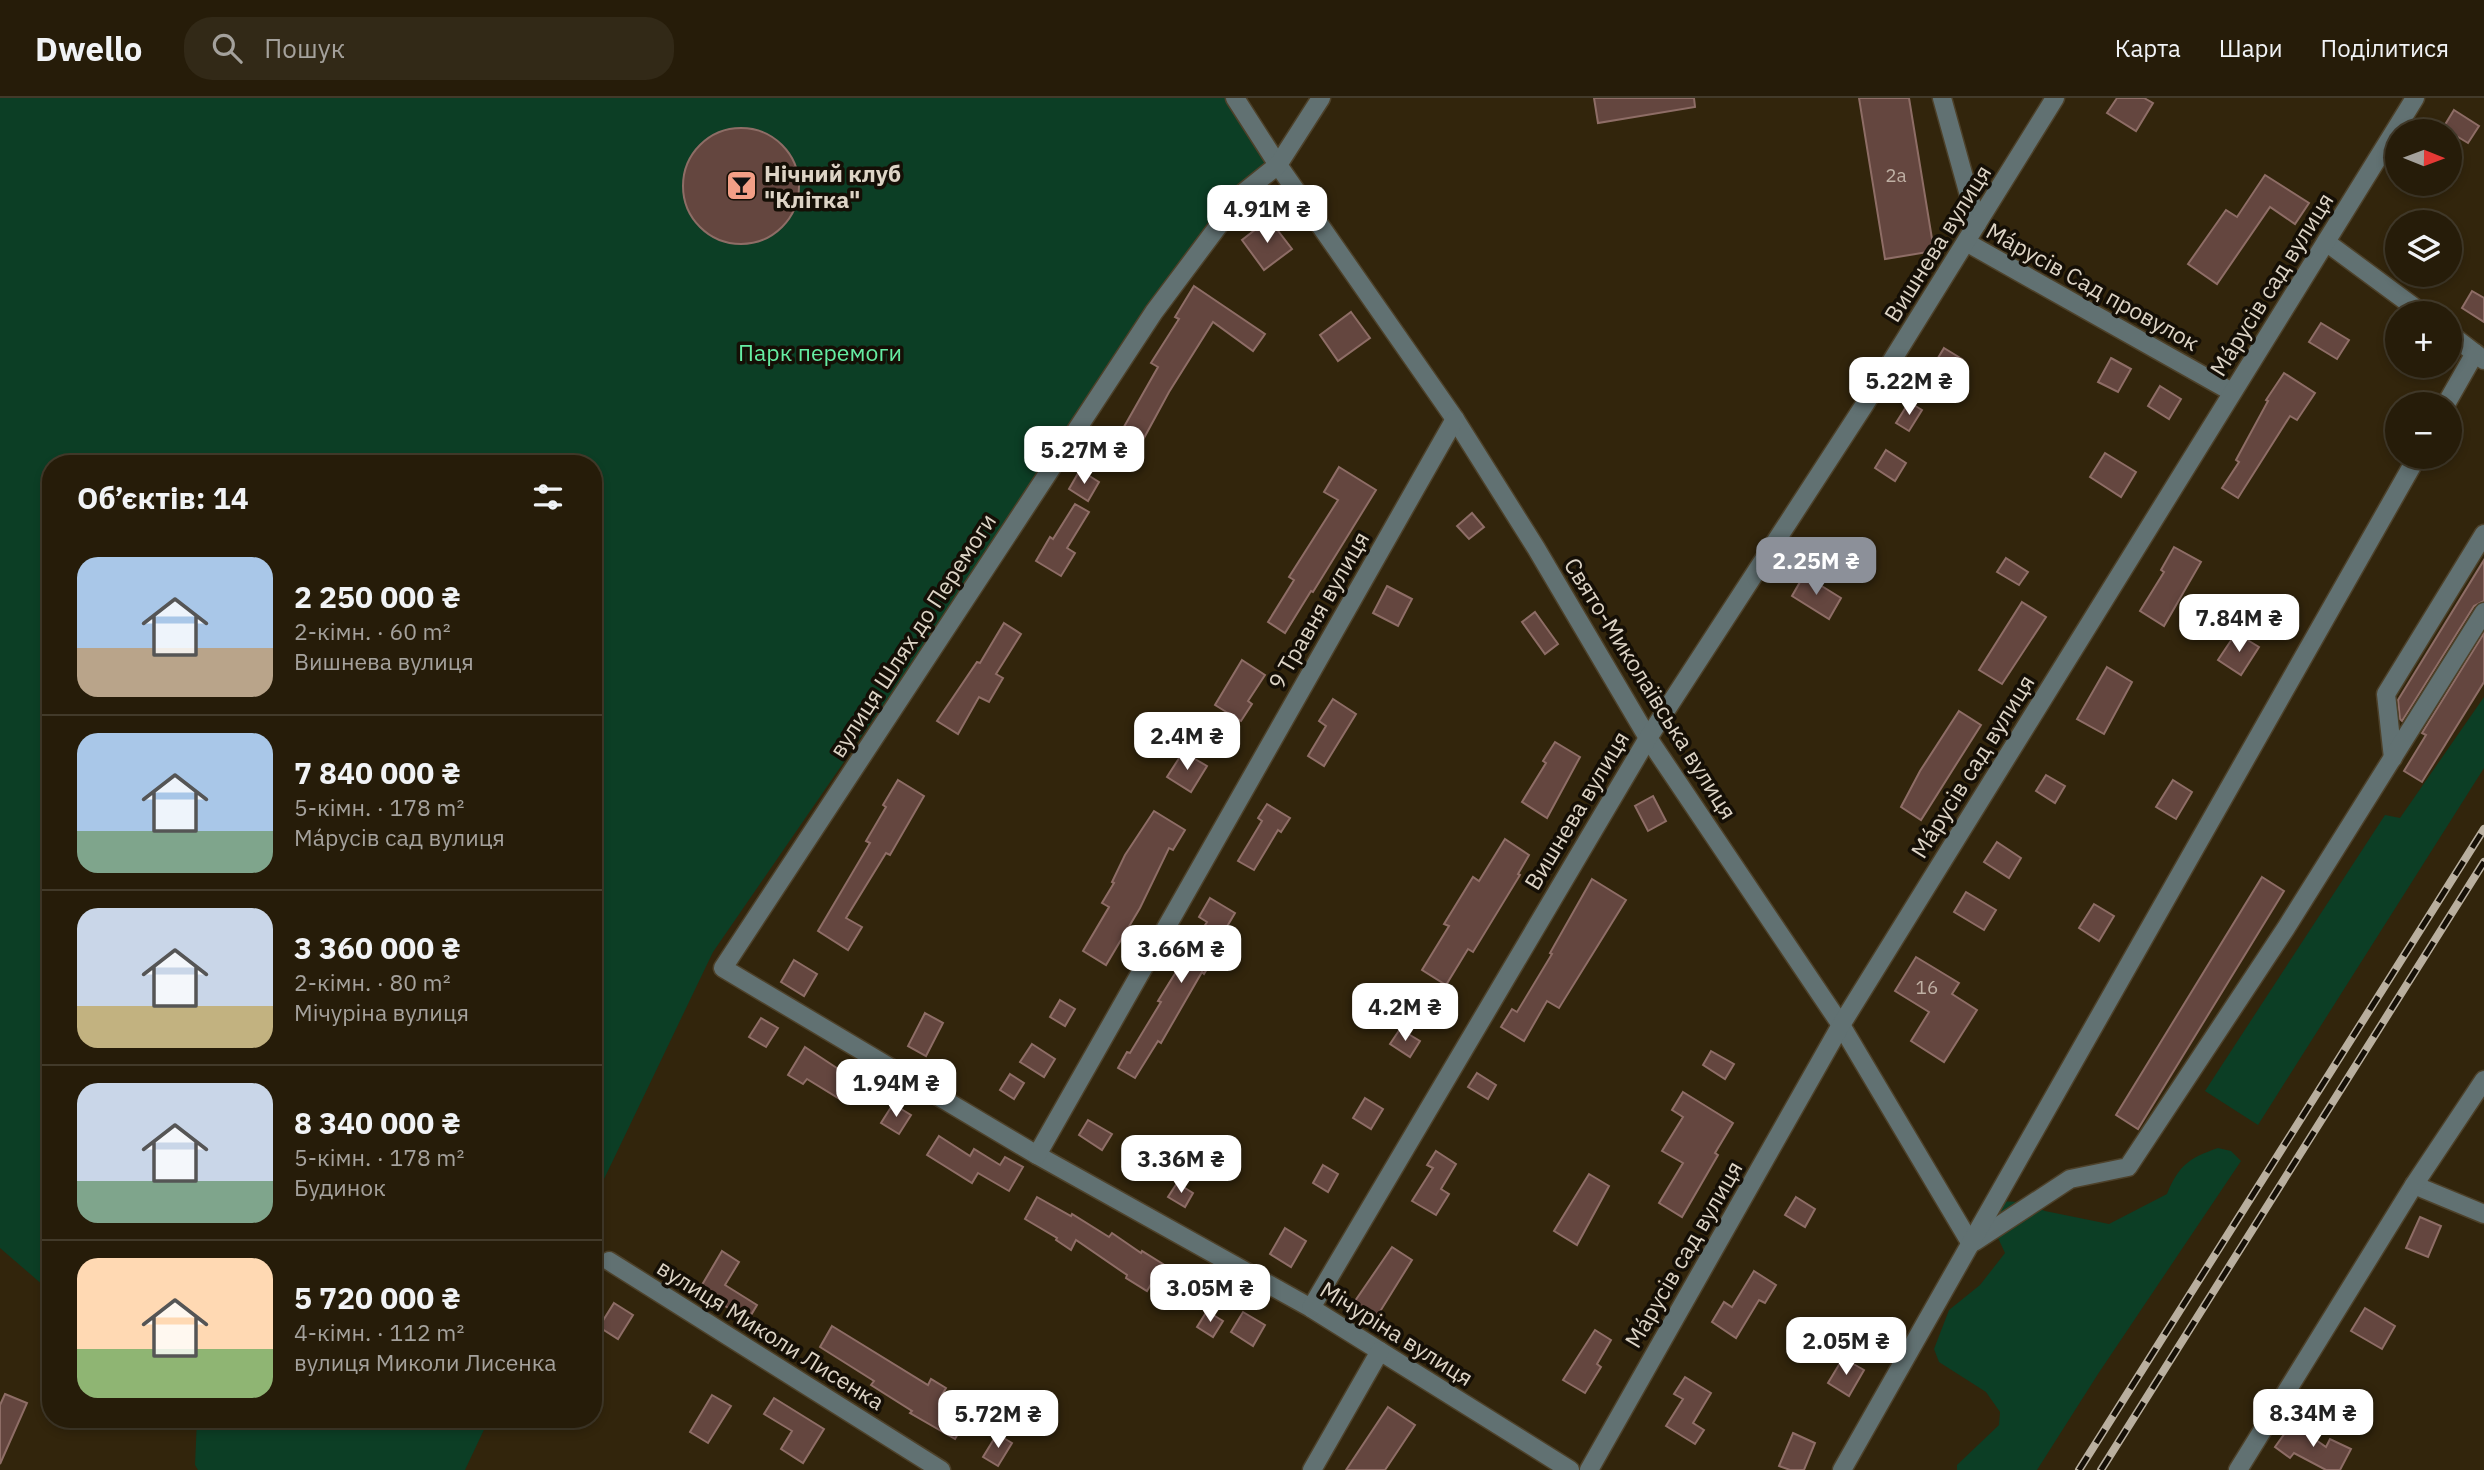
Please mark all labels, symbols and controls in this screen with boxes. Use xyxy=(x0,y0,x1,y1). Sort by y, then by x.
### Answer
search box xyxy=(184,17,674,80)
text: Dwello xyxy=(35,27,142,70)
icon: search xyxy=(208,29,246,67)
text: Пошук xyxy=(264,31,345,65)
text: Карта xyxy=(2115,32,2181,64)
text: Шари xyxy=(2219,32,2283,64)
text: Поділитися xyxy=(2321,32,2449,64)
north arrow xyxy=(2385,119,2462,196)
map controls xyxy=(2385,119,2462,469)
place label: Нічний клуб "Клітка" xyxy=(764,158,901,214)
street label: Вишнева вулиця xyxy=(1877,159,1997,327)
house number: 2а xyxy=(1885,163,1907,187)
bar icon: Нічний клуб "Клітка" xyxy=(724,169,758,203)
pin: 4.91M ₴ xyxy=(1202,186,1332,245)
street label: Мáрусів сад вулиця xyxy=(2202,187,2340,381)
text: 4.91M ₴ xyxy=(1223,193,1311,223)
button: layers xyxy=(2385,210,2462,287)
street label: Мáрусів Сад провулок xyxy=(1981,215,2205,357)
button: + xyxy=(2385,301,2462,378)
park label: Парк перемоги xyxy=(738,337,902,367)
pin: 5.22M ₴ xyxy=(1844,358,1974,417)
text: 5.22M ₴ xyxy=(1865,365,1953,395)
button: − xyxy=(2385,392,2462,469)
pin: 5.27M ₴ xyxy=(1019,426,1149,486)
text: 5.27M ₴ xyxy=(1040,434,1128,464)
text: Об’єктів: 14 xyxy=(77,478,249,517)
icon: filters xyxy=(529,478,567,516)
street label: вулиця Шлях до Перемоги xyxy=(822,507,1002,763)
street label: 9 Травня вулиця xyxy=(1261,526,1375,694)
pin: 2.25M ₴ xyxy=(1751,538,1881,597)
text: 2.25M ₴ xyxy=(1772,545,1860,575)
street label: Свято-Миколаївська вулиця xyxy=(1558,551,1744,825)
text: 2 250 000 ₴ xyxy=(294,577,461,616)
icon: home xyxy=(133,585,217,669)
pin: 7.84M ₴ xyxy=(2174,594,2304,654)
text: 7.84M ₴ xyxy=(2195,602,2283,632)
text: 2-кімн. · 60 m² xyxy=(294,616,451,646)
text: Вишнева вулиця xyxy=(294,646,474,676)
street label: Мáрусів сад вулиця xyxy=(1903,669,2041,863)
pin: 2.4M ₴ xyxy=(1130,712,1244,772)
text: 2.4M ₴ xyxy=(1150,720,1224,750)
street label: Вишнева вулиця xyxy=(1517,725,1635,895)
text: 7 840 000 ₴ xyxy=(294,753,461,792)
icon: home xyxy=(133,761,217,845)
text: 5-кімн. · 178 m² xyxy=(294,792,464,822)
text: Мáрусів сад вулиця xyxy=(294,822,505,852)
pin: 3.66M ₴ xyxy=(1116,926,1246,985)
text: 3 360 000 ₴ xyxy=(294,928,461,967)
text: 3.66M ₴ xyxy=(1137,933,1225,963)
icon: home xyxy=(133,936,217,1020)
text: 2-кімн. · 80 m² xyxy=(294,967,451,997)
house number: 16 xyxy=(1916,975,1938,999)
pin: 4.2M ₴ xyxy=(1348,984,1462,1043)
text: 4.2M ₴ xyxy=(1368,991,1442,1021)
text: Мічуріна вулиця xyxy=(294,997,469,1027)
pin: 1.94M ₴ xyxy=(831,1060,961,1119)
text: 1.94M ₴ xyxy=(852,1067,940,1097)
text: 8 340 000 ₴ xyxy=(294,1103,461,1142)
icon: home xyxy=(133,1111,217,1195)
pin: 3.36M ₴ xyxy=(1116,1136,1246,1195)
text: 5-кімн. · 178 m² xyxy=(294,1142,464,1172)
text: 3.36M ₴ xyxy=(1137,1143,1225,1173)
street label: Мáрусів сад вулиця xyxy=(1617,1155,1749,1353)
text: Будинок xyxy=(294,1172,386,1202)
street label: вулиця Миколи Лисенка xyxy=(652,1252,890,1416)
pin: 3.05M ₴ xyxy=(1145,1264,1275,1324)
text: 3.05M ₴ xyxy=(1166,1272,1254,1302)
street label: Мічуріна вулиця xyxy=(1315,1274,1479,1392)
text: 5 720 000 ₴ xyxy=(294,1278,461,1317)
icon: home xyxy=(133,1286,217,1370)
text: 4-кімн. · 112 m² xyxy=(294,1317,464,1347)
pin: 2.05M ₴ xyxy=(1781,1318,1911,1377)
text: 2.05M ₴ xyxy=(1802,1325,1890,1355)
text: вулиця Миколи Лисенка xyxy=(294,1347,557,1377)
pin: 5.72M ₴ xyxy=(933,1390,1063,1450)
pin: 8.34M ₴ xyxy=(2248,1390,2378,1449)
text: 8.34M ₴ xyxy=(2269,1397,2357,1427)
text: 5.72M ₴ xyxy=(954,1398,1042,1428)

